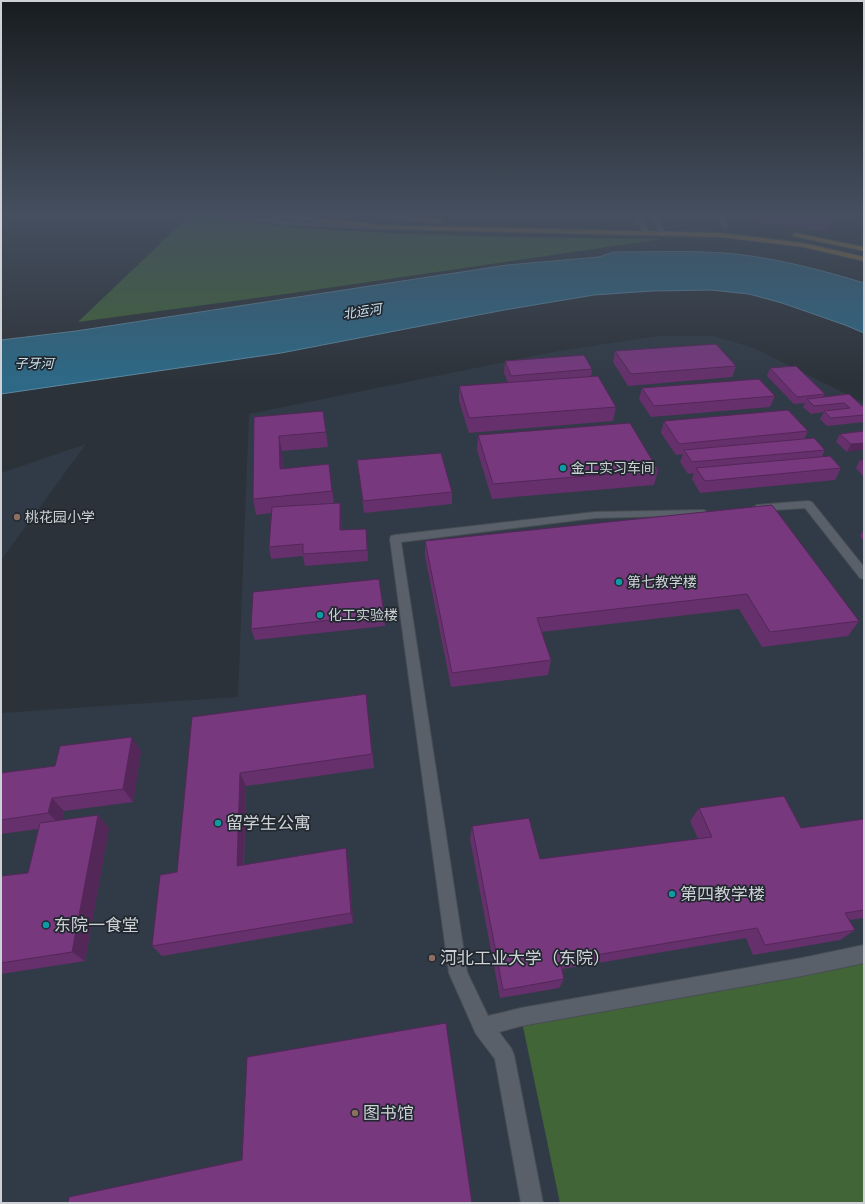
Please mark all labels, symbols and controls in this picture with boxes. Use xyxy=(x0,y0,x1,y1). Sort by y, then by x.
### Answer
water label: 北运河 xyxy=(342,301,385,322)
water label: 子牙河 xyxy=(14,356,56,371)
place label: 金工实习车间 xyxy=(571,460,655,477)
marker: 金工实习车间 xyxy=(558,463,568,473)
place label: 桃花园小学 xyxy=(25,509,95,526)
marker: 桃花园小学 xyxy=(12,512,22,522)
place label: 第七教学楼 xyxy=(627,574,697,591)
marker: 第七教学楼 xyxy=(614,577,624,587)
place label: 化工实验楼 xyxy=(328,607,398,624)
marker: 化工实验楼 xyxy=(315,610,325,620)
place label: 留学生公寓 xyxy=(226,813,311,834)
marker: 留学生公寓 xyxy=(213,818,223,828)
place label: 第四教学楼 xyxy=(680,884,765,905)
marker: 第四教学楼 xyxy=(667,889,677,899)
place label: 东院一食堂 xyxy=(54,915,139,936)
marker: 东院一食堂 xyxy=(41,920,51,930)
place label: 河北工业大学（东院） xyxy=(440,948,610,969)
marker: 河北工业大学（东院） xyxy=(427,953,437,963)
place label: 图书馆 xyxy=(363,1103,414,1124)
marker: 图书馆 xyxy=(350,1108,360,1118)

